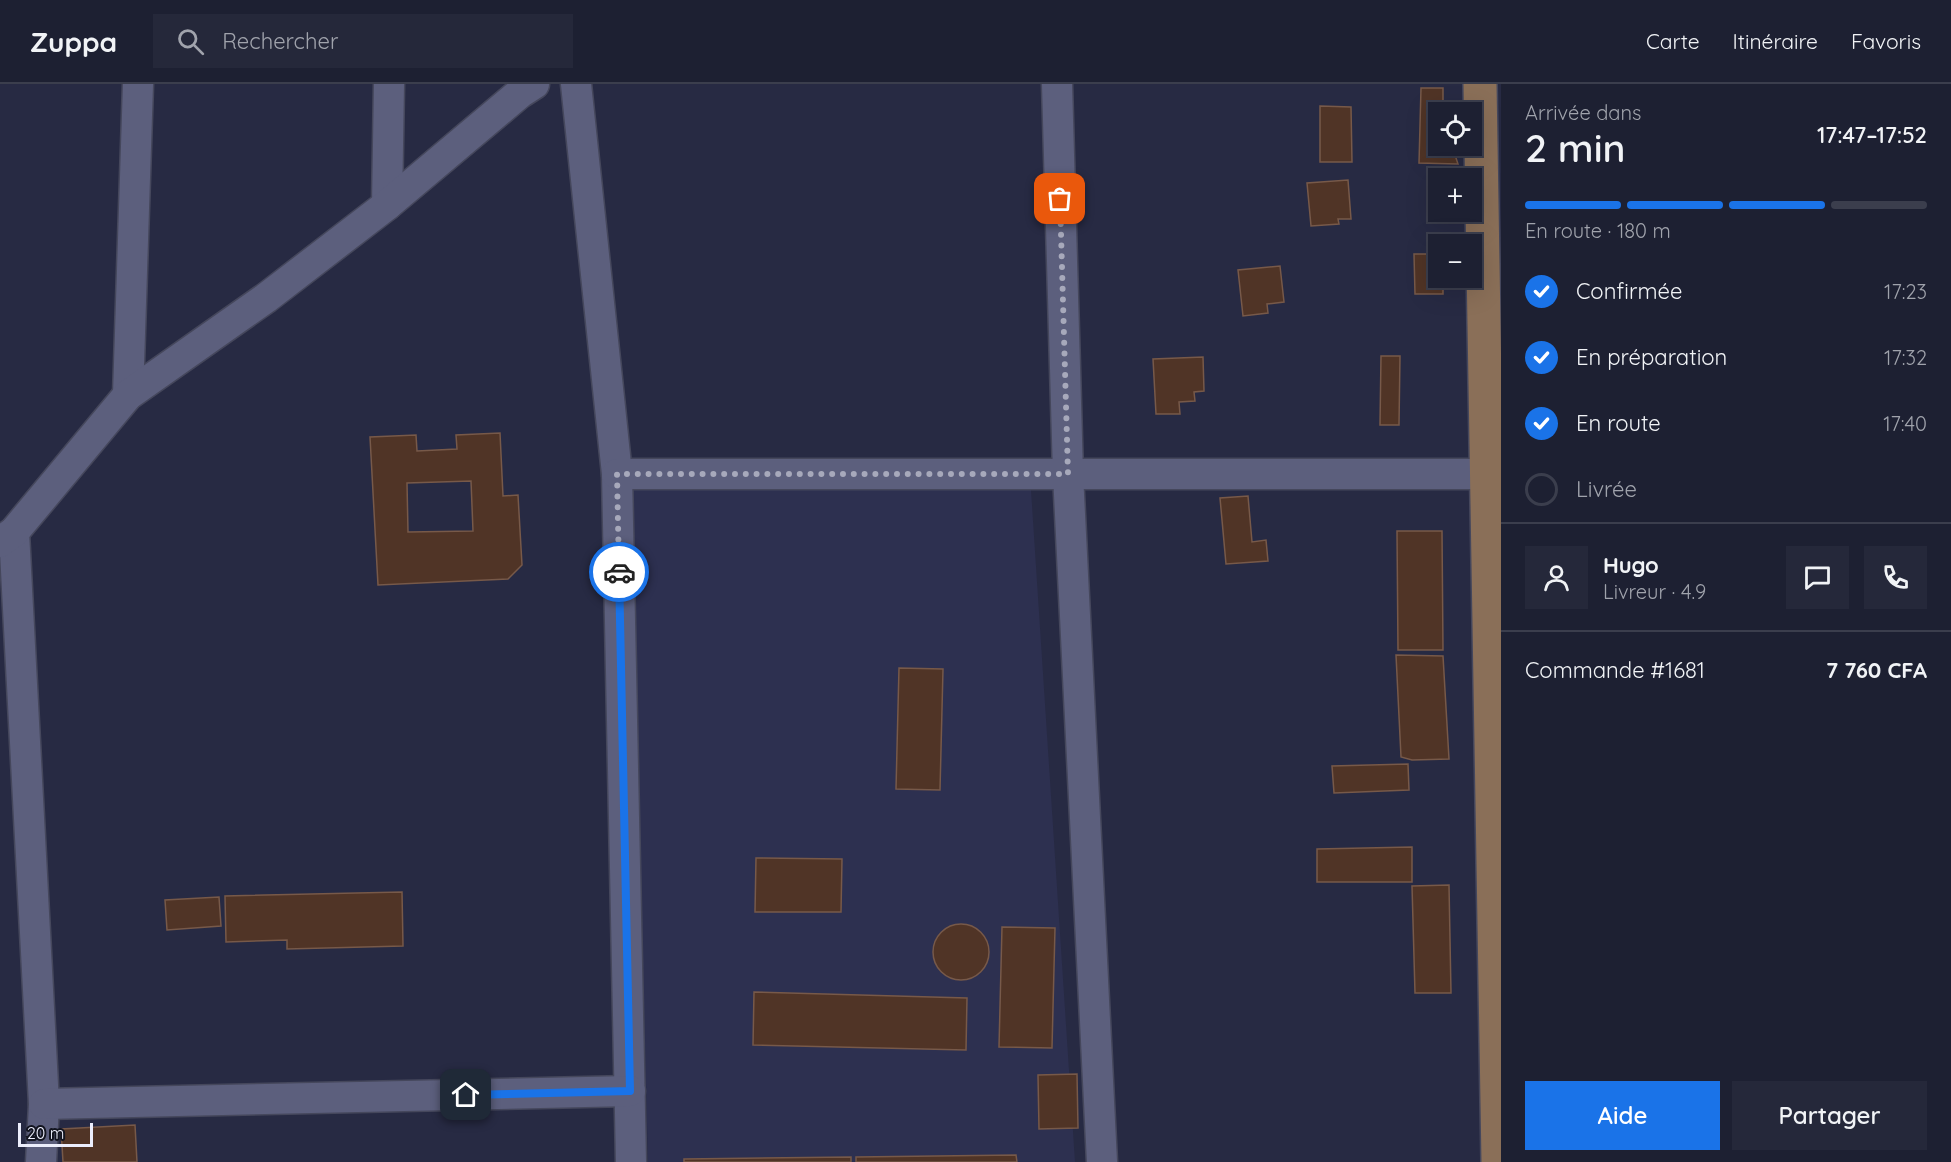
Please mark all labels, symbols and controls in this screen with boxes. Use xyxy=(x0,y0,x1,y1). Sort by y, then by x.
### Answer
search box xyxy=(153,14,573,68)
text: Zuppa xyxy=(30,24,117,59)
icon: search xyxy=(174,25,207,58)
text: Rechercher xyxy=(222,27,338,55)
text: Carte xyxy=(1646,28,1700,54)
text: Itinéraire xyxy=(1733,28,1818,54)
text: Favoris xyxy=(1851,28,1921,54)
text: Arrivée dans xyxy=(1525,100,1641,125)
map controls xyxy=(1428,102,1482,288)
button: locate xyxy=(1428,102,1482,156)
text: 17:47–17:52 xyxy=(1817,121,1927,149)
text: 2 min xyxy=(1525,123,1626,172)
button: + xyxy=(1428,168,1482,222)
pin xyxy=(1034,173,1085,224)
icon: bag xyxy=(1043,182,1076,215)
text: En route · 180 m xyxy=(1525,218,1671,243)
button: − xyxy=(1428,234,1482,288)
icon: check xyxy=(1525,275,1558,308)
text: Confirmée xyxy=(1576,277,1682,305)
text: 17:23 xyxy=(1884,279,1927,304)
icon: check xyxy=(1525,341,1558,374)
text: En préparation xyxy=(1576,343,1727,371)
text: 17:32 xyxy=(1884,345,1927,370)
icon: check xyxy=(1525,407,1558,440)
text: En route xyxy=(1576,409,1661,437)
text: 17:40 xyxy=(1883,411,1927,436)
text: Livrée xyxy=(1576,475,1637,503)
courier xyxy=(589,542,649,602)
button: person xyxy=(1525,546,1588,609)
button: chat xyxy=(1786,546,1849,609)
button: phone xyxy=(1864,546,1927,609)
text: Hugo xyxy=(1603,551,1659,579)
icon: car xyxy=(603,556,636,589)
text: Livreur · 4.9 xyxy=(1603,579,1706,604)
text: Commande #1681 xyxy=(1525,656,1705,684)
text: 7 760 CFA xyxy=(1826,656,1927,684)
pin xyxy=(440,1069,491,1120)
icon: home xyxy=(449,1078,482,1111)
button: Aide xyxy=(1525,1081,1720,1150)
button: Partager xyxy=(1732,1081,1927,1150)
scale bar xyxy=(18,1120,93,1148)
text: 20 m xyxy=(27,1123,64,1143)

